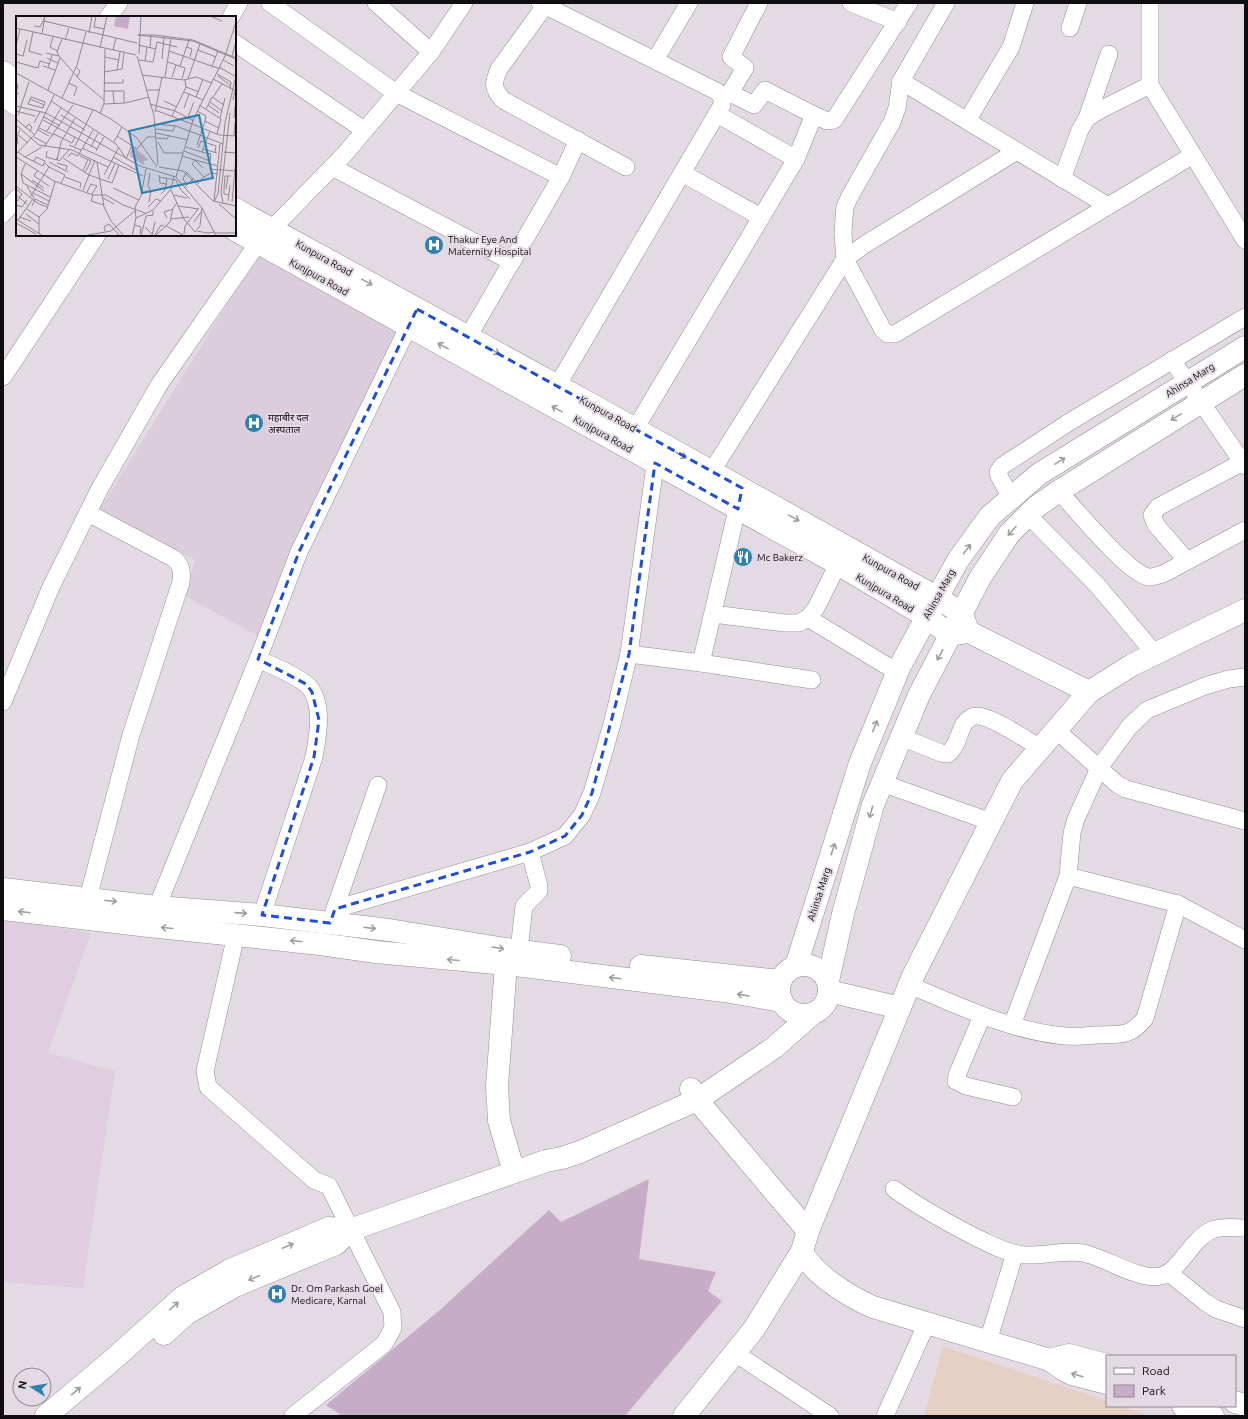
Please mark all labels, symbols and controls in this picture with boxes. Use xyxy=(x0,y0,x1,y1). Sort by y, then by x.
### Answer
inset map xyxy=(16,16,236,236)
hospital icon: Thakur Eye And Maternity Hospital xyxy=(423,234,445,256)
place label: Thakur Eye And Maternity Hospital xyxy=(448,234,532,257)
street label: Kunpura Road xyxy=(294,238,354,278)
street label: Kunjpura Road xyxy=(288,256,351,298)
one-way arrow xyxy=(361,279,373,286)
one-way arrow xyxy=(437,341,449,349)
one-way arrow xyxy=(488,348,500,356)
street label: Ahinsa Marg xyxy=(1164,361,1216,399)
street label: Kunpura Road xyxy=(578,394,638,434)
one-way arrow xyxy=(551,404,563,412)
hospital icon: महाबीर दल अस्पताल xyxy=(243,412,265,434)
place label: महाबीर दल अस्पताल xyxy=(268,412,309,435)
street label: Kunjpura Road xyxy=(572,413,635,455)
one-way arrow xyxy=(1170,414,1182,422)
one-way arrow xyxy=(675,451,687,459)
one-way arrow xyxy=(1054,456,1066,464)
one-way arrow xyxy=(788,515,800,522)
one-way arrow xyxy=(1008,526,1017,536)
one-way arrow xyxy=(962,543,971,554)
restaurant icon: Mc Bakerz xyxy=(732,546,754,568)
place label: Mc Bakerz xyxy=(757,552,803,563)
street label: Kunpura Road xyxy=(861,552,921,592)
street label: Ahinsa Marg xyxy=(921,567,957,621)
street label: Kunjpura Road xyxy=(854,571,916,615)
one-way arrow xyxy=(936,649,943,661)
one-way arrow xyxy=(872,721,880,733)
one-way arrow xyxy=(867,806,874,819)
one-way arrow xyxy=(830,843,837,856)
street label: Ahinsa Marg xyxy=(805,866,833,922)
one-way arrow xyxy=(104,897,117,905)
one-way arrow xyxy=(18,908,31,916)
one-way arrow xyxy=(234,909,247,916)
one-way arrow xyxy=(161,924,174,932)
one-way arrow xyxy=(363,924,376,932)
one-way arrow xyxy=(290,937,303,945)
one-way arrow xyxy=(491,944,504,952)
one-way arrow xyxy=(447,956,460,963)
one-way arrow xyxy=(608,974,621,982)
one-way arrow xyxy=(737,990,750,998)
one-way arrow xyxy=(282,1241,294,1249)
one-way arrow xyxy=(248,1275,260,1282)
hospital icon: Dr. Om Parkash Goel Medicare, Karnal xyxy=(266,1283,288,1305)
place label: Dr. Om Parkash Goel Medicare, Karnal xyxy=(291,1283,383,1306)
one-way arrow xyxy=(168,1301,179,1310)
legend xyxy=(1106,1355,1236,1407)
text: Road xyxy=(1142,1364,1170,1377)
north arrow xyxy=(12,1367,52,1407)
one-way arrow xyxy=(1070,1371,1083,1378)
text: N xyxy=(15,1380,29,1390)
text: Park xyxy=(1142,1384,1166,1397)
one-way arrow xyxy=(70,1386,81,1395)

